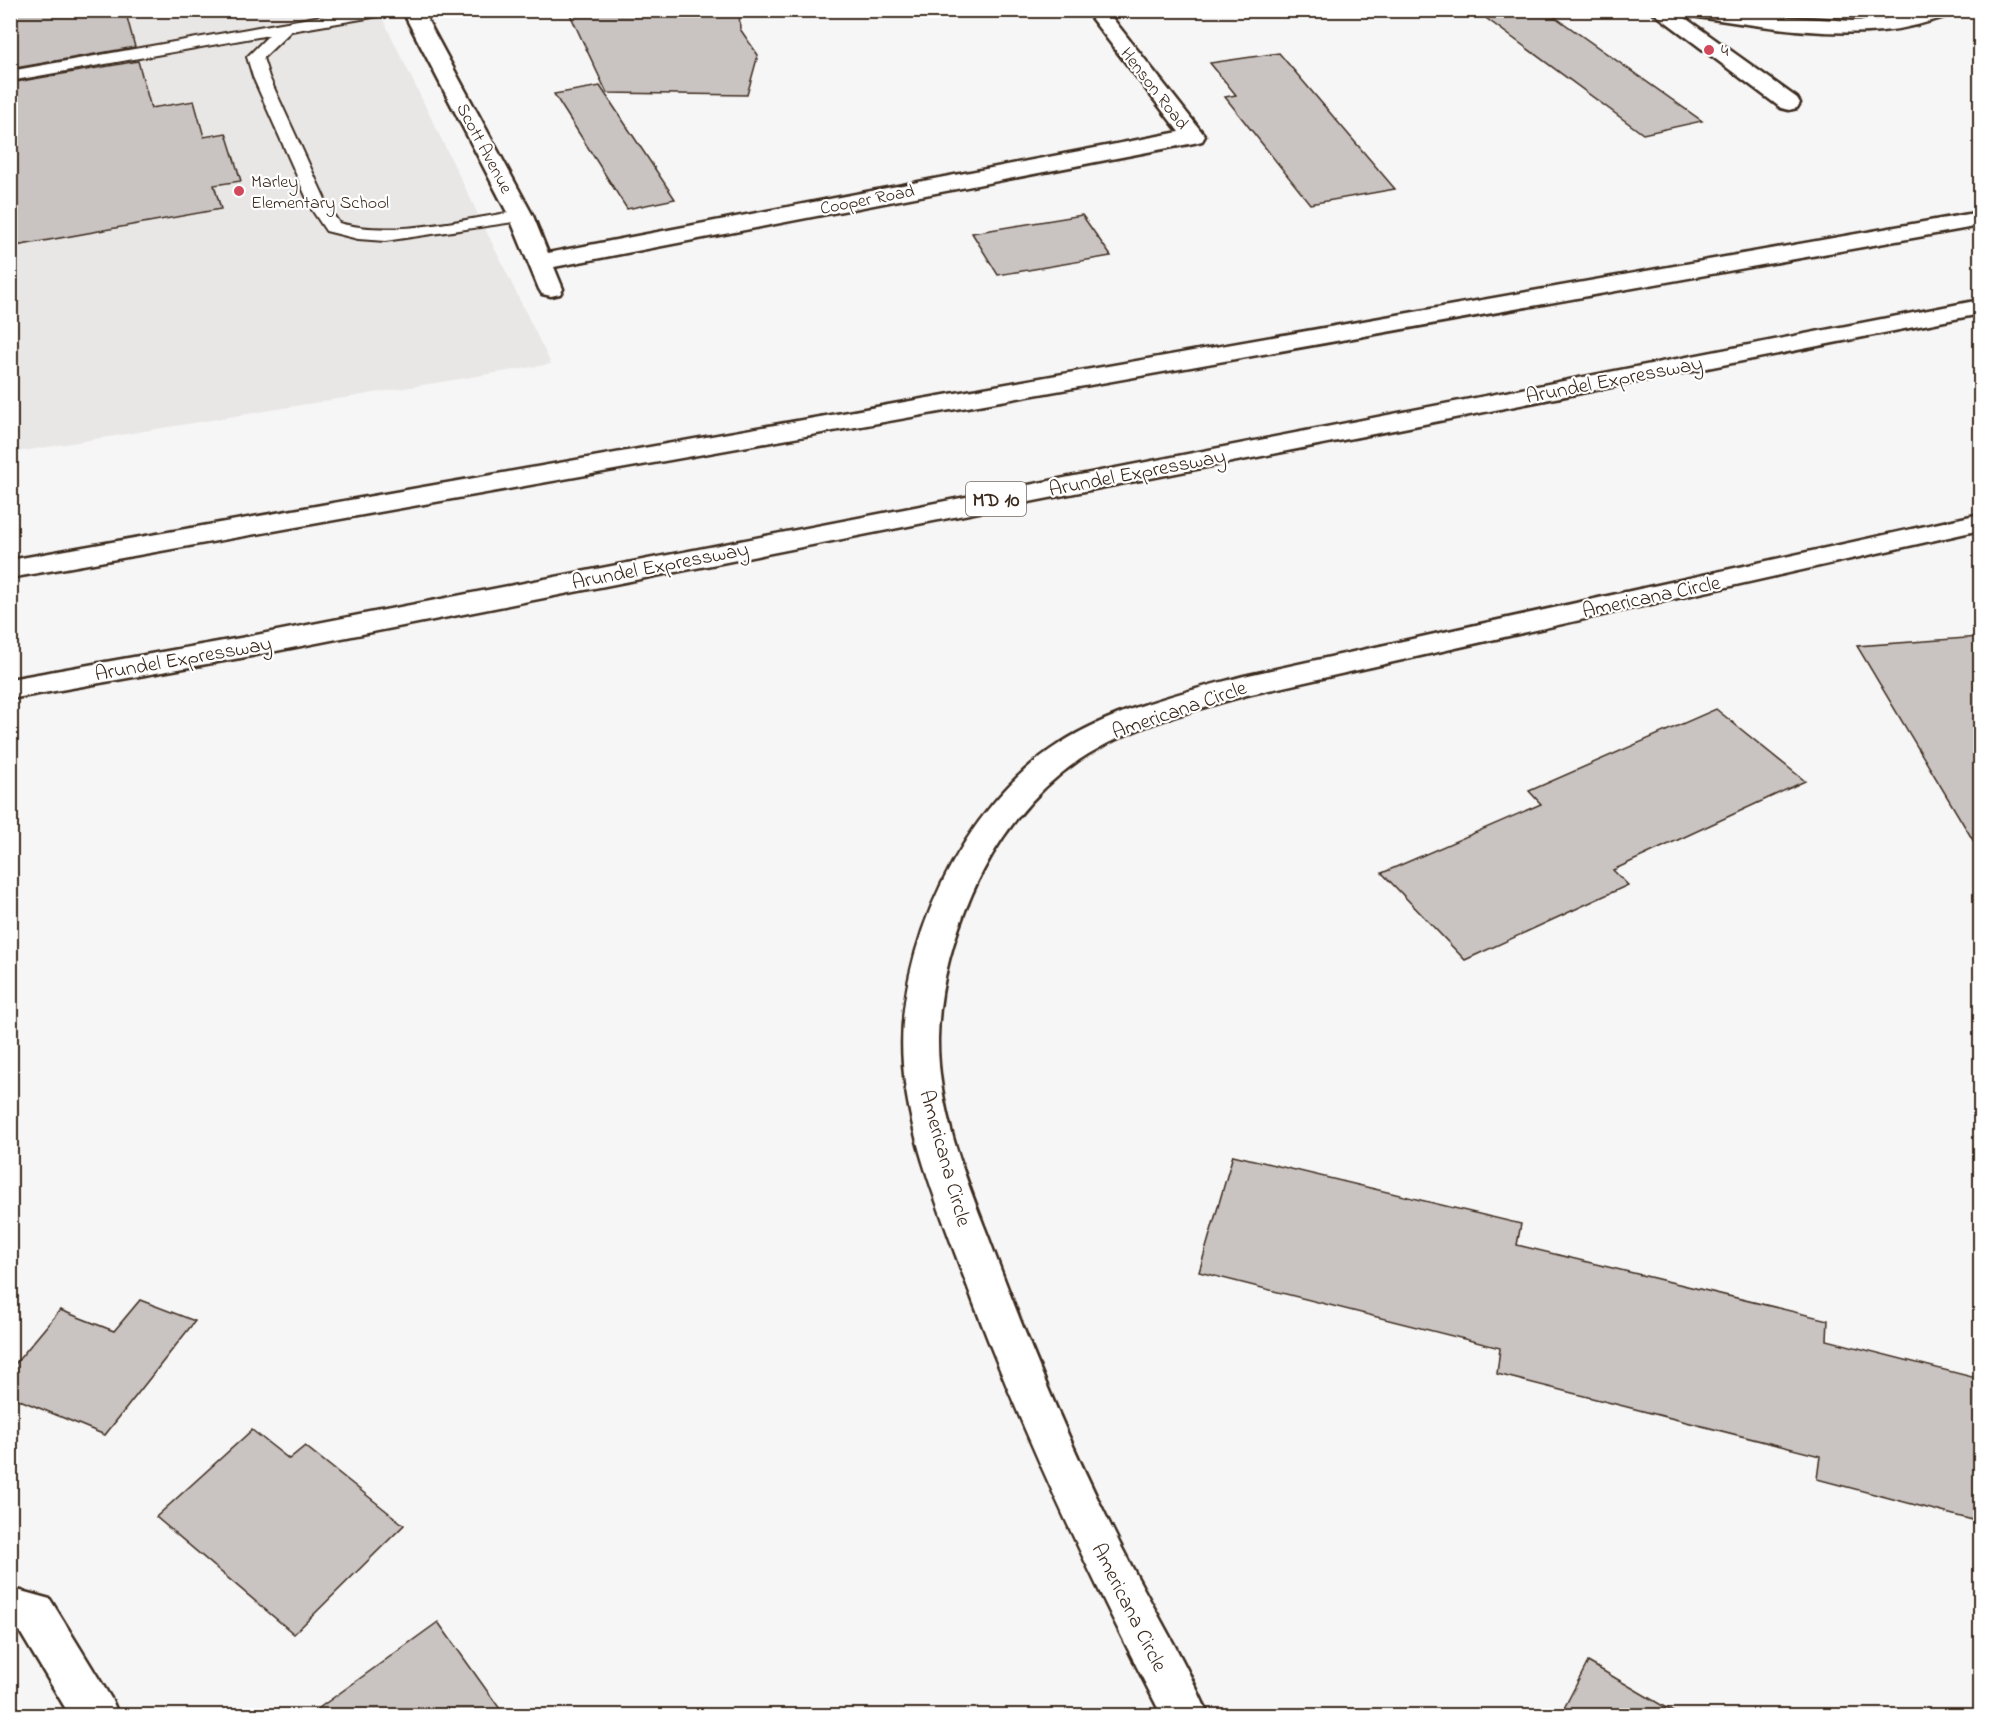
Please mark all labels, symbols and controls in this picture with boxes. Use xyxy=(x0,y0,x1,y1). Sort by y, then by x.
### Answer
place label: 4 xyxy=(1721,39,1729,65)
street label: Henson Road xyxy=(1113,42,1194,136)
marker: 4 xyxy=(1702,43,1716,57)
street label: Scott Avenue xyxy=(448,99,518,200)
place label: Marley Elementary School xyxy=(251,170,389,217)
street label: Cooper Road xyxy=(818,179,917,223)
marker: Marley Elementary School xyxy=(232,184,246,198)
street label: Arundel Expressway xyxy=(1523,349,1706,415)
street label: Arundel Expressway xyxy=(1046,442,1229,508)
road number: MD 10 xyxy=(966,482,1026,516)
street label: Arundel Expressway xyxy=(569,535,752,601)
street label: Americana Circle xyxy=(1580,569,1724,627)
street label: Arundel Expressway xyxy=(92,630,275,692)
street label: Americana Circle xyxy=(1108,674,1252,748)
street label: Americana Circle xyxy=(910,1087,978,1231)
street label: Americana Circle xyxy=(1083,1538,1174,1678)

